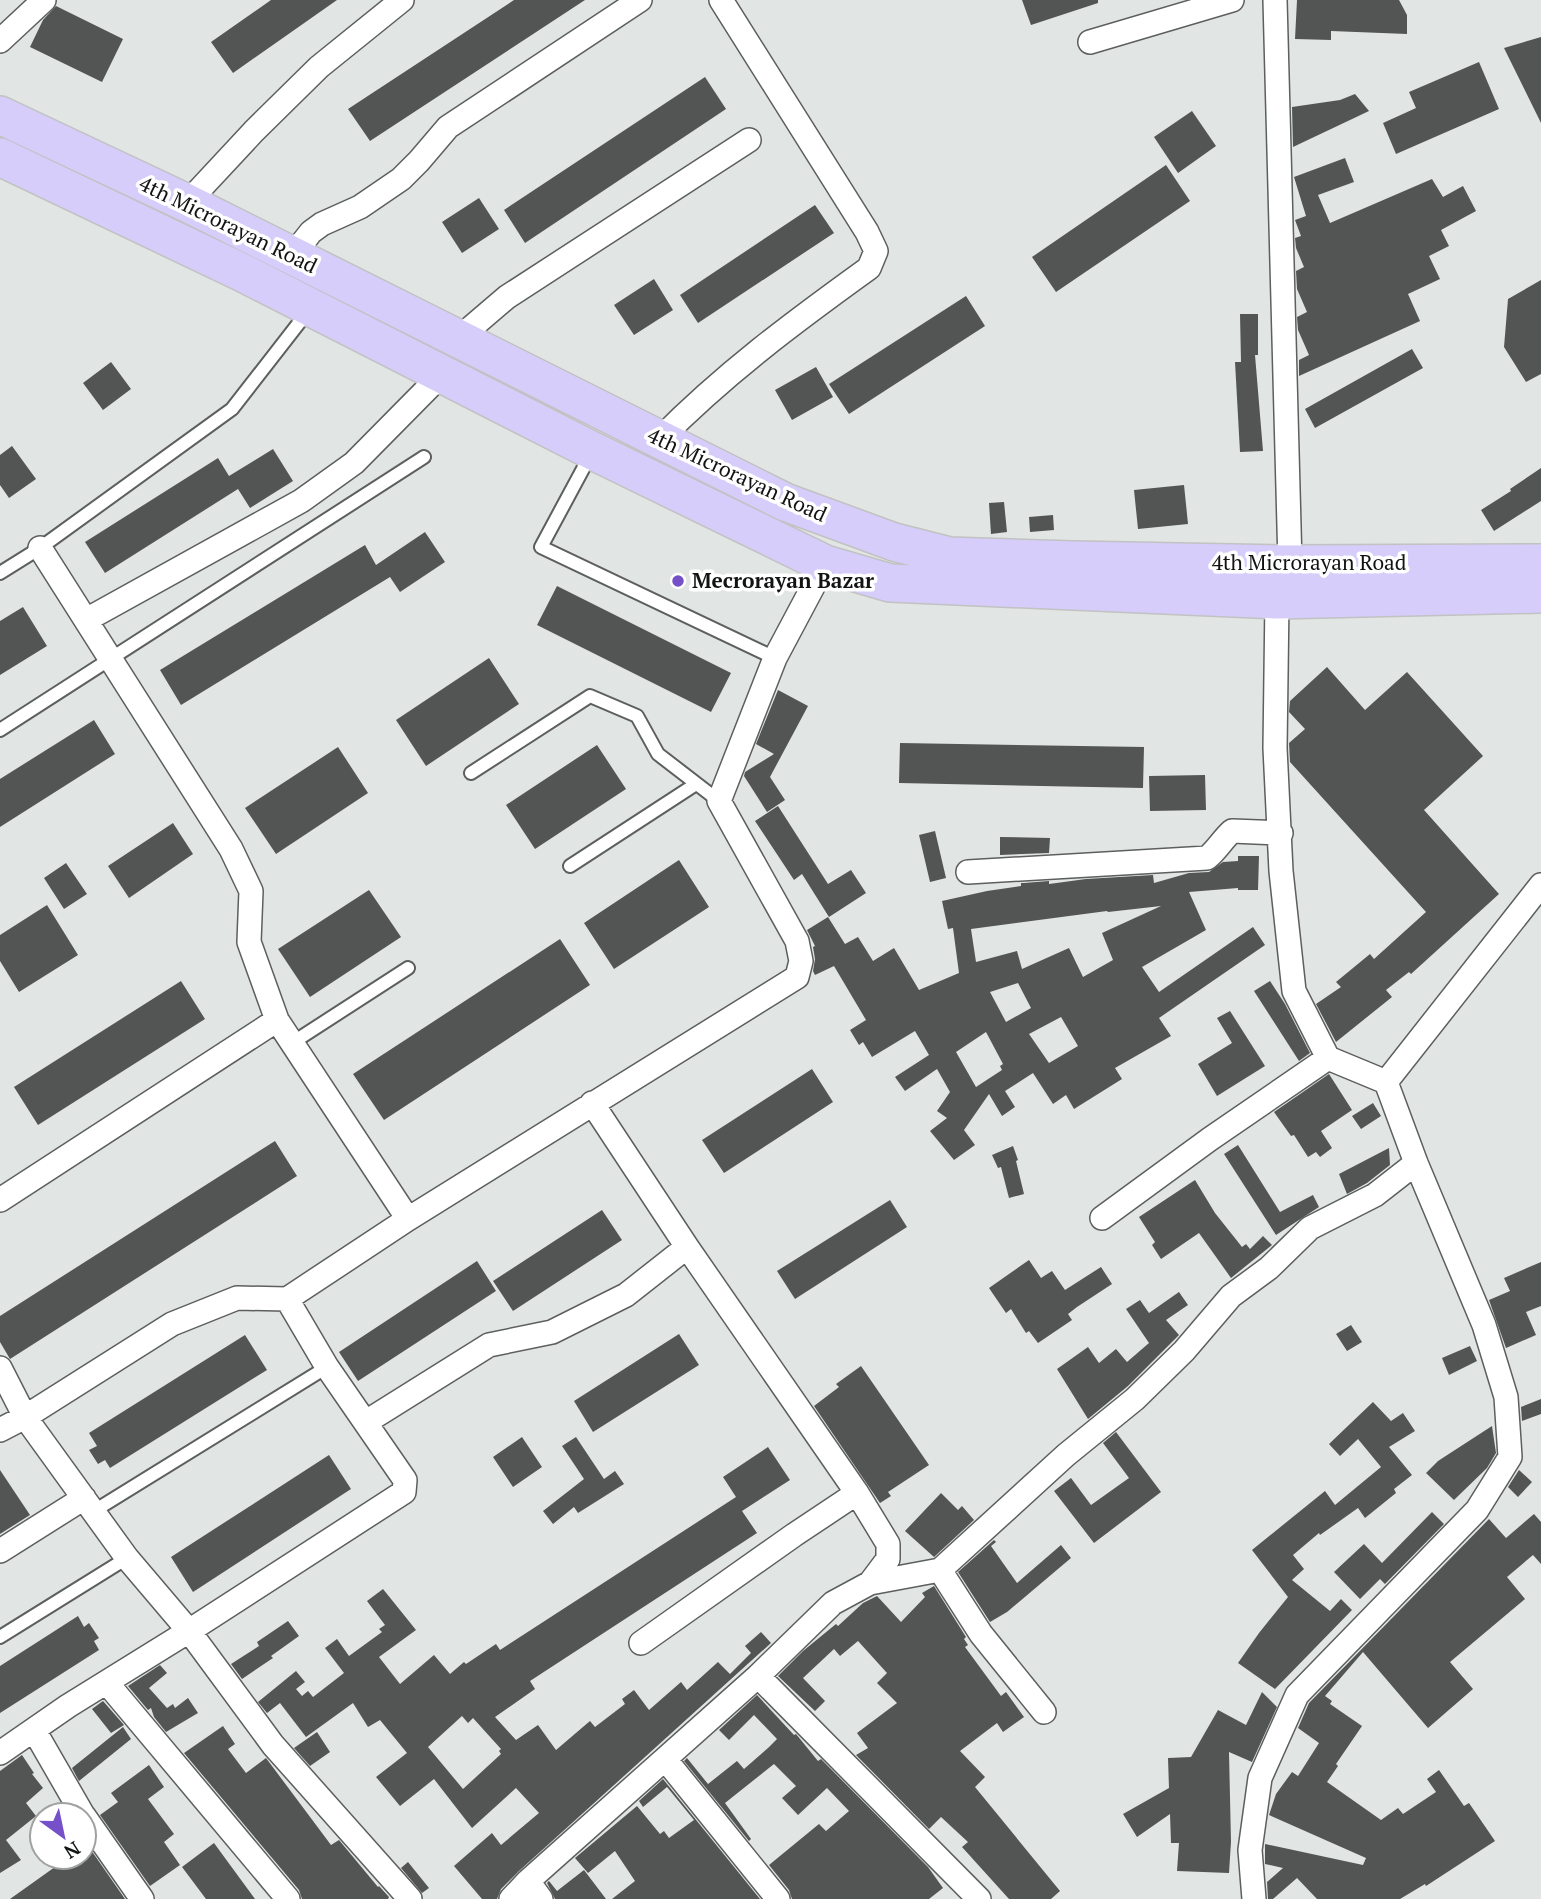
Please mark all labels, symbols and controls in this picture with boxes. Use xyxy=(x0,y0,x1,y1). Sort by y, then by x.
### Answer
street label: 4th Microrayan Road xyxy=(135,169,322,280)
street label: 4th Microrayan Road xyxy=(643,420,832,528)
street label: 4th Microrayan Road xyxy=(1212,548,1407,576)
place label: Mecrorayan Bazar xyxy=(692,566,874,594)
marker: Mecrorayan Bazar xyxy=(670,573,686,589)
north arrow xyxy=(28,1801,98,1871)
text: N xyxy=(59,1836,85,1865)

